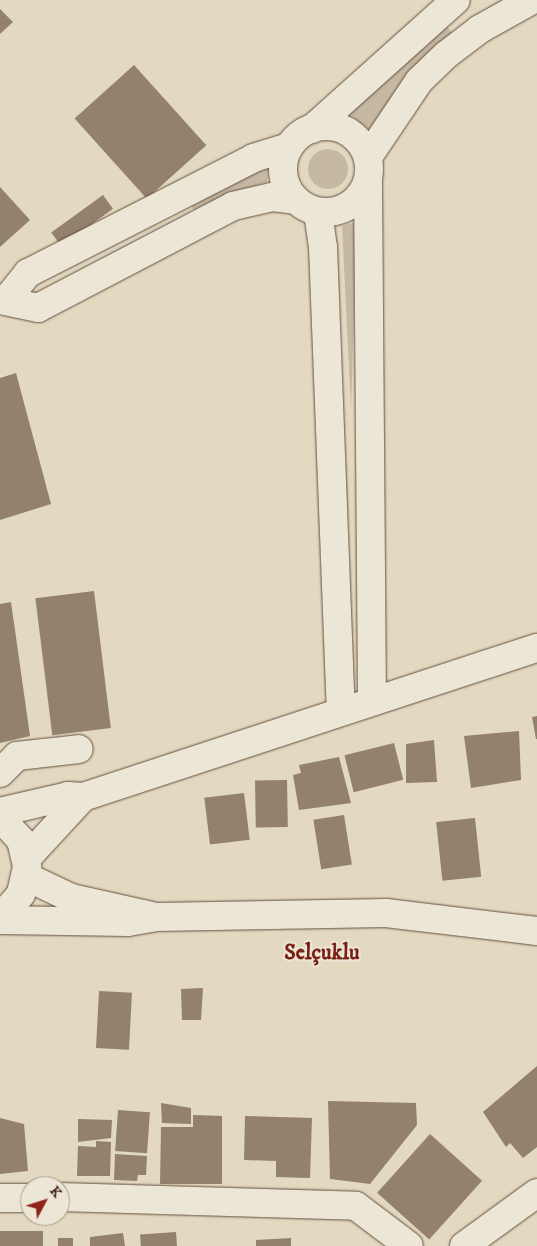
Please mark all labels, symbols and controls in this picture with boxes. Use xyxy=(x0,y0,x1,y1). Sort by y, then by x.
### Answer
district label: Selçuklu xyxy=(284,940,360,966)
north arrow xyxy=(20,1176,70,1226)
text: K xyxy=(46,1182,66,1202)

